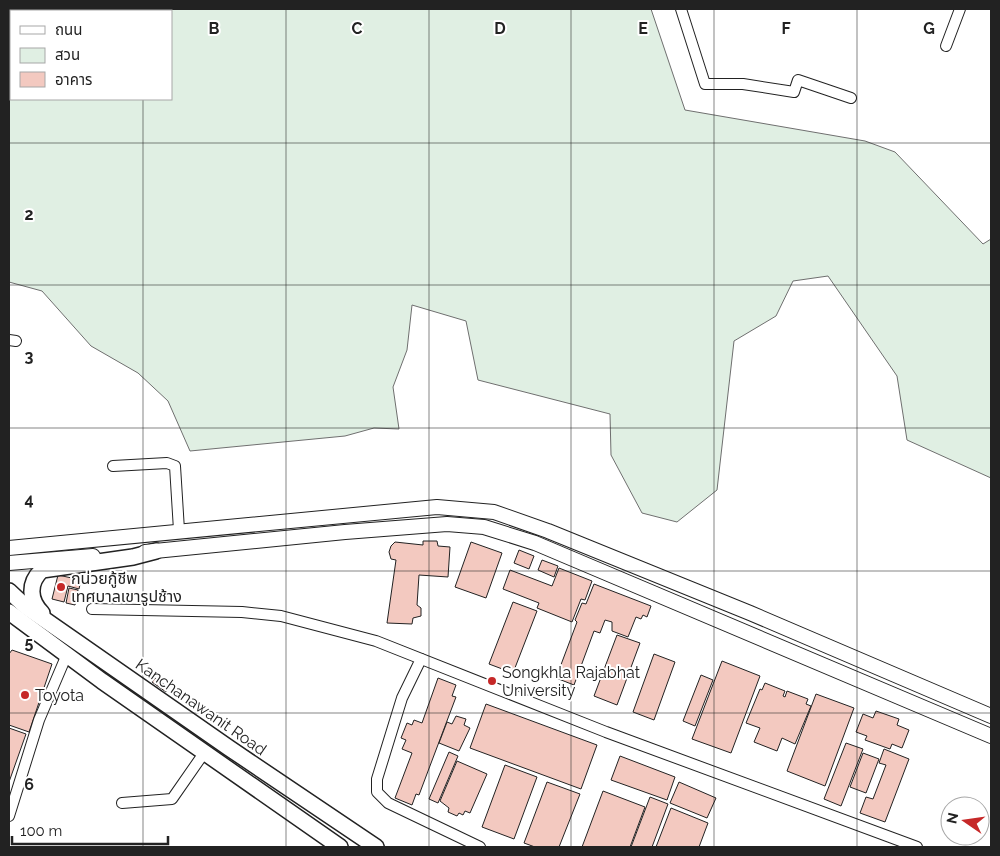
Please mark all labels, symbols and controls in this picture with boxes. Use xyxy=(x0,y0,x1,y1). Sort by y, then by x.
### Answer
legend xyxy=(10,10,172,100)
text: B xyxy=(209,19,220,38)
text: C xyxy=(352,19,363,38)
text: D xyxy=(494,19,506,38)
text: E xyxy=(638,19,648,38)
text: F xyxy=(781,19,791,38)
text: G xyxy=(923,19,935,38)
text: ถนน xyxy=(55,21,82,39)
text: สวน xyxy=(55,46,80,64)
text: อาคาร xyxy=(55,71,92,89)
text: 2 xyxy=(24,205,34,224)
text: 3 xyxy=(25,347,34,366)
text: 4 xyxy=(24,490,34,509)
place label: กน่วยกู้ชีพ เทศบาลเขารูปช้าง xyxy=(71,569,182,606)
marker: กน่วยกู้ชีพ เทศบาลเขารูปช้าง xyxy=(55,581,67,593)
text: 5 xyxy=(25,633,34,652)
street label: Kanchanawanit Road xyxy=(132,655,270,759)
place label: Songkhla Rajabhat University xyxy=(502,663,641,700)
marker: Songkhla Rajabhat University xyxy=(486,675,498,687)
place label: Toyota xyxy=(35,686,84,705)
marker: Toyota xyxy=(19,689,31,701)
text: 6 xyxy=(24,775,34,794)
north arrow xyxy=(940,796,990,846)
text: N xyxy=(943,811,961,825)
scale bar xyxy=(12,814,169,846)
text: 100 m xyxy=(20,822,62,840)

